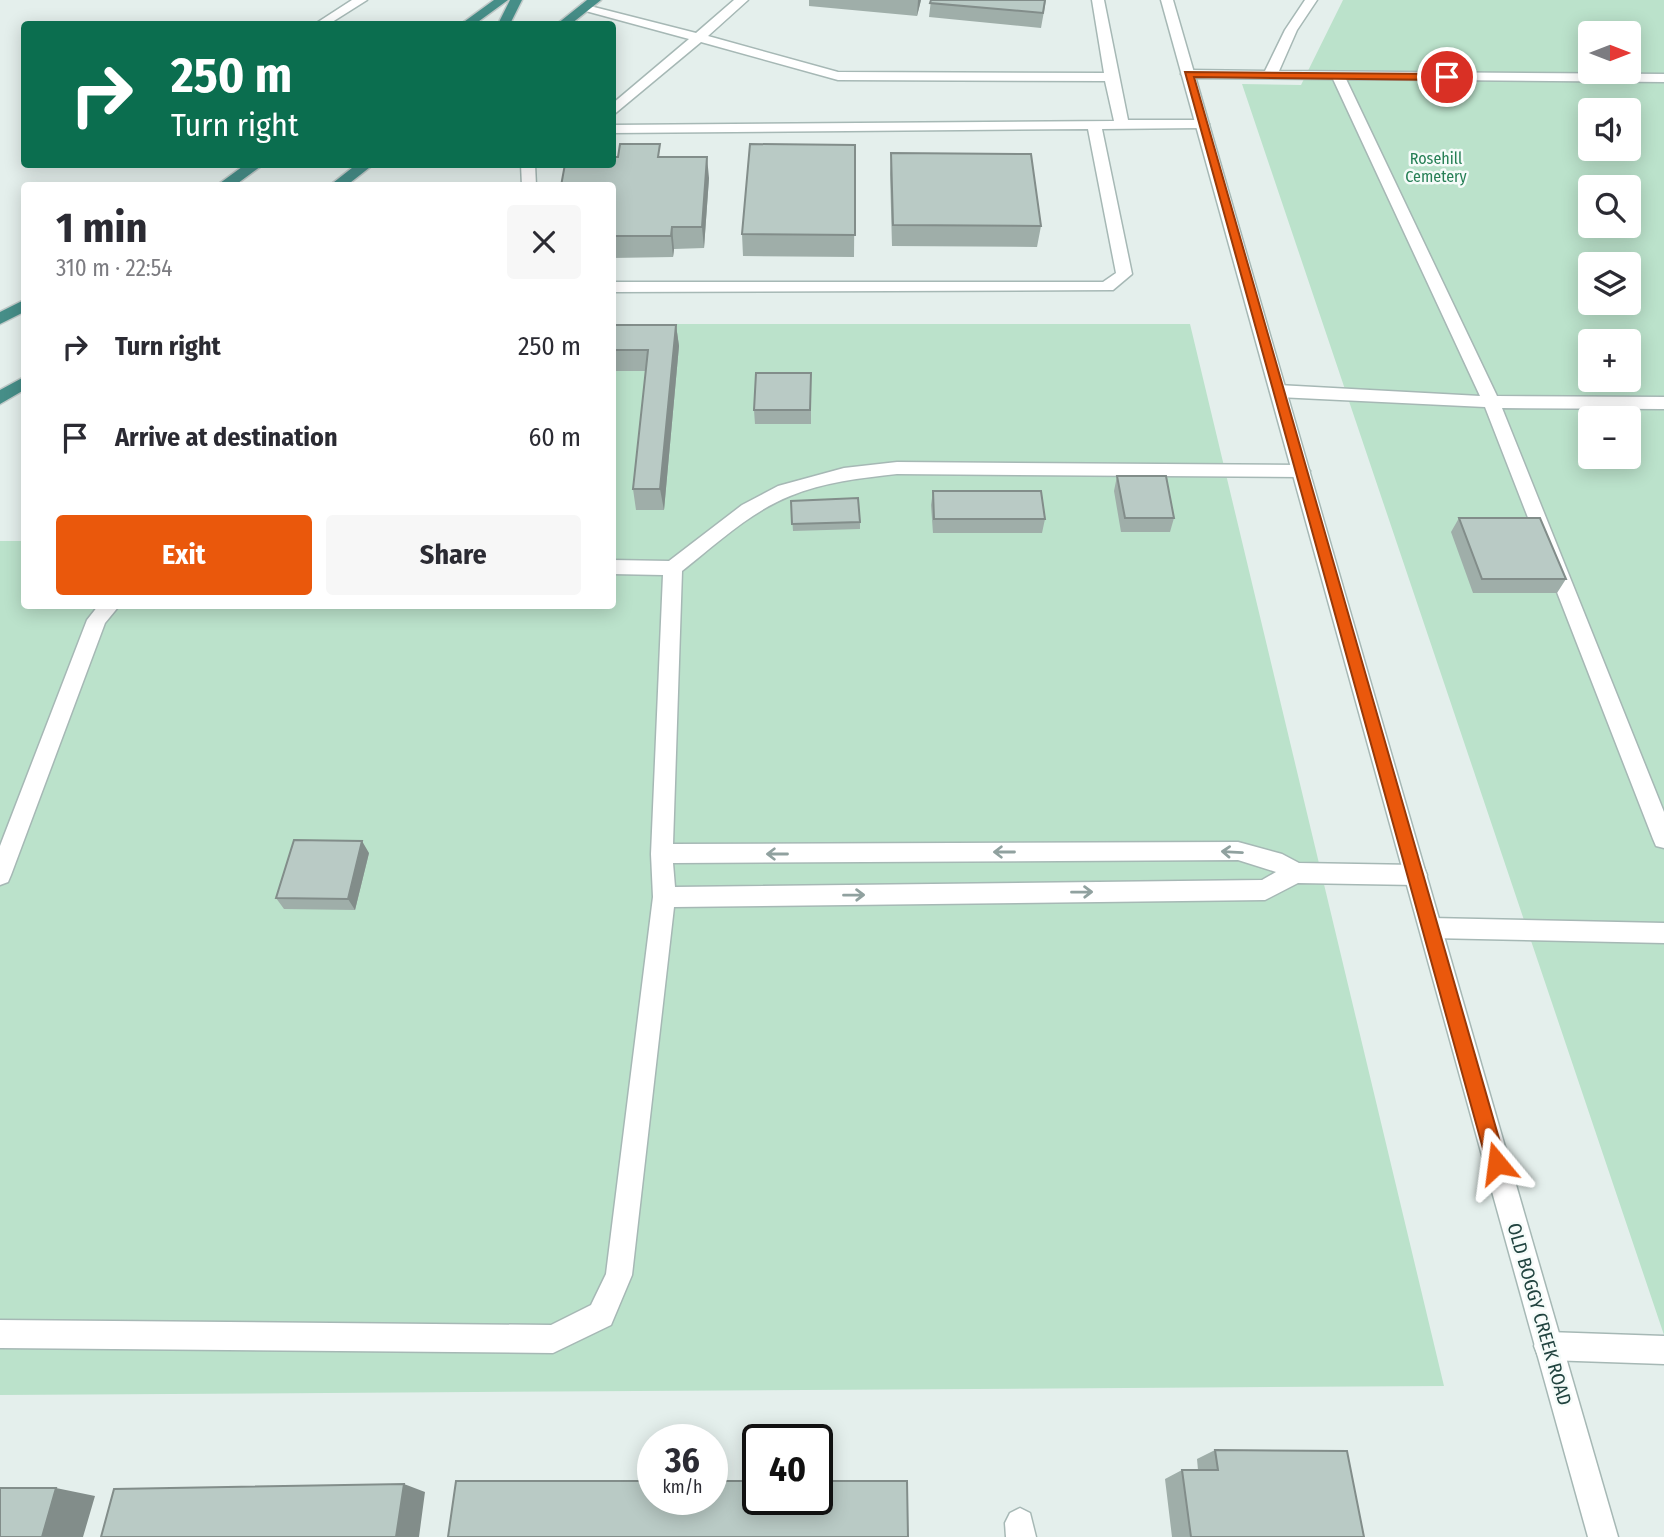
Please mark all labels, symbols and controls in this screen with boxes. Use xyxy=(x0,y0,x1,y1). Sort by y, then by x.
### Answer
north arrow xyxy=(1578,21,1642,84)
map controls xyxy=(1578,21,1641,469)
text: 250 m xyxy=(171,46,292,105)
pin xyxy=(1417,47,1477,107)
icon: right xyxy=(56,49,147,140)
icon: arrive xyxy=(1428,58,1466,96)
button: sound xyxy=(1578,98,1641,161)
text: Turn right xyxy=(171,106,298,144)
park label: Rosehill Cemetery xyxy=(1405,149,1468,186)
button: search xyxy=(1578,175,1641,238)
text: 1 min xyxy=(56,203,147,253)
button: close xyxy=(507,205,581,279)
button: layers xyxy=(1578,252,1641,315)
text: 310 m · 22:54 xyxy=(56,254,173,282)
icon: right xyxy=(56,328,94,366)
button: + xyxy=(1578,329,1641,392)
text: Turn right xyxy=(115,331,221,362)
text: 250 m xyxy=(518,331,581,362)
button: − xyxy=(1578,406,1641,469)
icon: arrive xyxy=(56,419,94,457)
text: Arrive at destination xyxy=(115,422,338,453)
text: 60 m xyxy=(528,422,581,453)
button: Exit xyxy=(56,515,312,595)
button: Share xyxy=(326,515,581,595)
one-way arrow xyxy=(1221,845,1244,858)
one-way arrow xyxy=(993,846,1016,859)
one-way arrow xyxy=(766,847,789,861)
one-way arrow xyxy=(1070,885,1093,899)
one-way arrow xyxy=(842,888,865,902)
position arrow xyxy=(1460,1126,1534,1200)
street label: OLD BOGGY CREEK ROAD xyxy=(1502,1220,1577,1408)
speed limit sign: 40 xyxy=(742,1424,833,1515)
text: 36 xyxy=(665,1439,700,1481)
text: km/h xyxy=(662,1476,703,1498)

